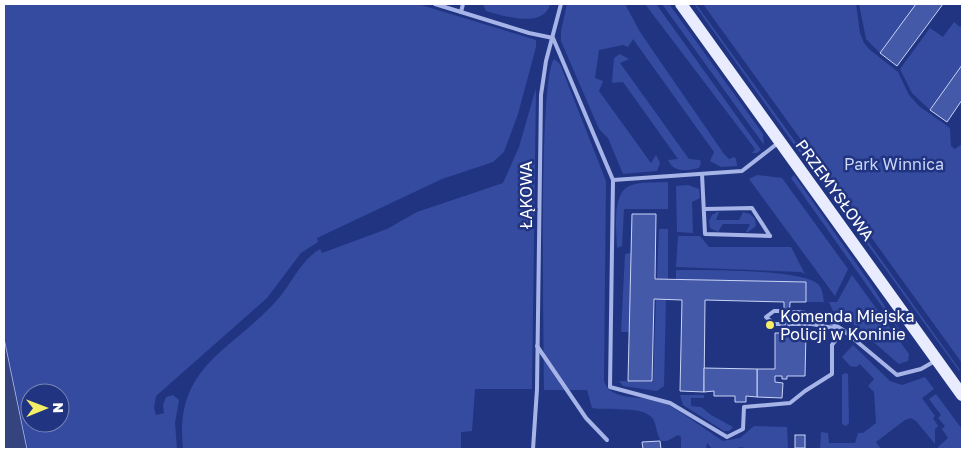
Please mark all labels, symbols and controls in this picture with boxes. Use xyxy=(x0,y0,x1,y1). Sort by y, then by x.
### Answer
street label: PRZEMYSŁOWA xyxy=(792,135,879,245)
park label: Park Winnica xyxy=(844,154,944,174)
street label: ŁĄKOWA xyxy=(516,161,536,229)
place label: Komenda Miejska Policji w Koninie xyxy=(780,306,915,344)
marker: Komenda Miejska Policji w Koninie xyxy=(764,319,776,331)
north arrow xyxy=(20,383,70,433)
text: N xyxy=(50,402,67,413)

